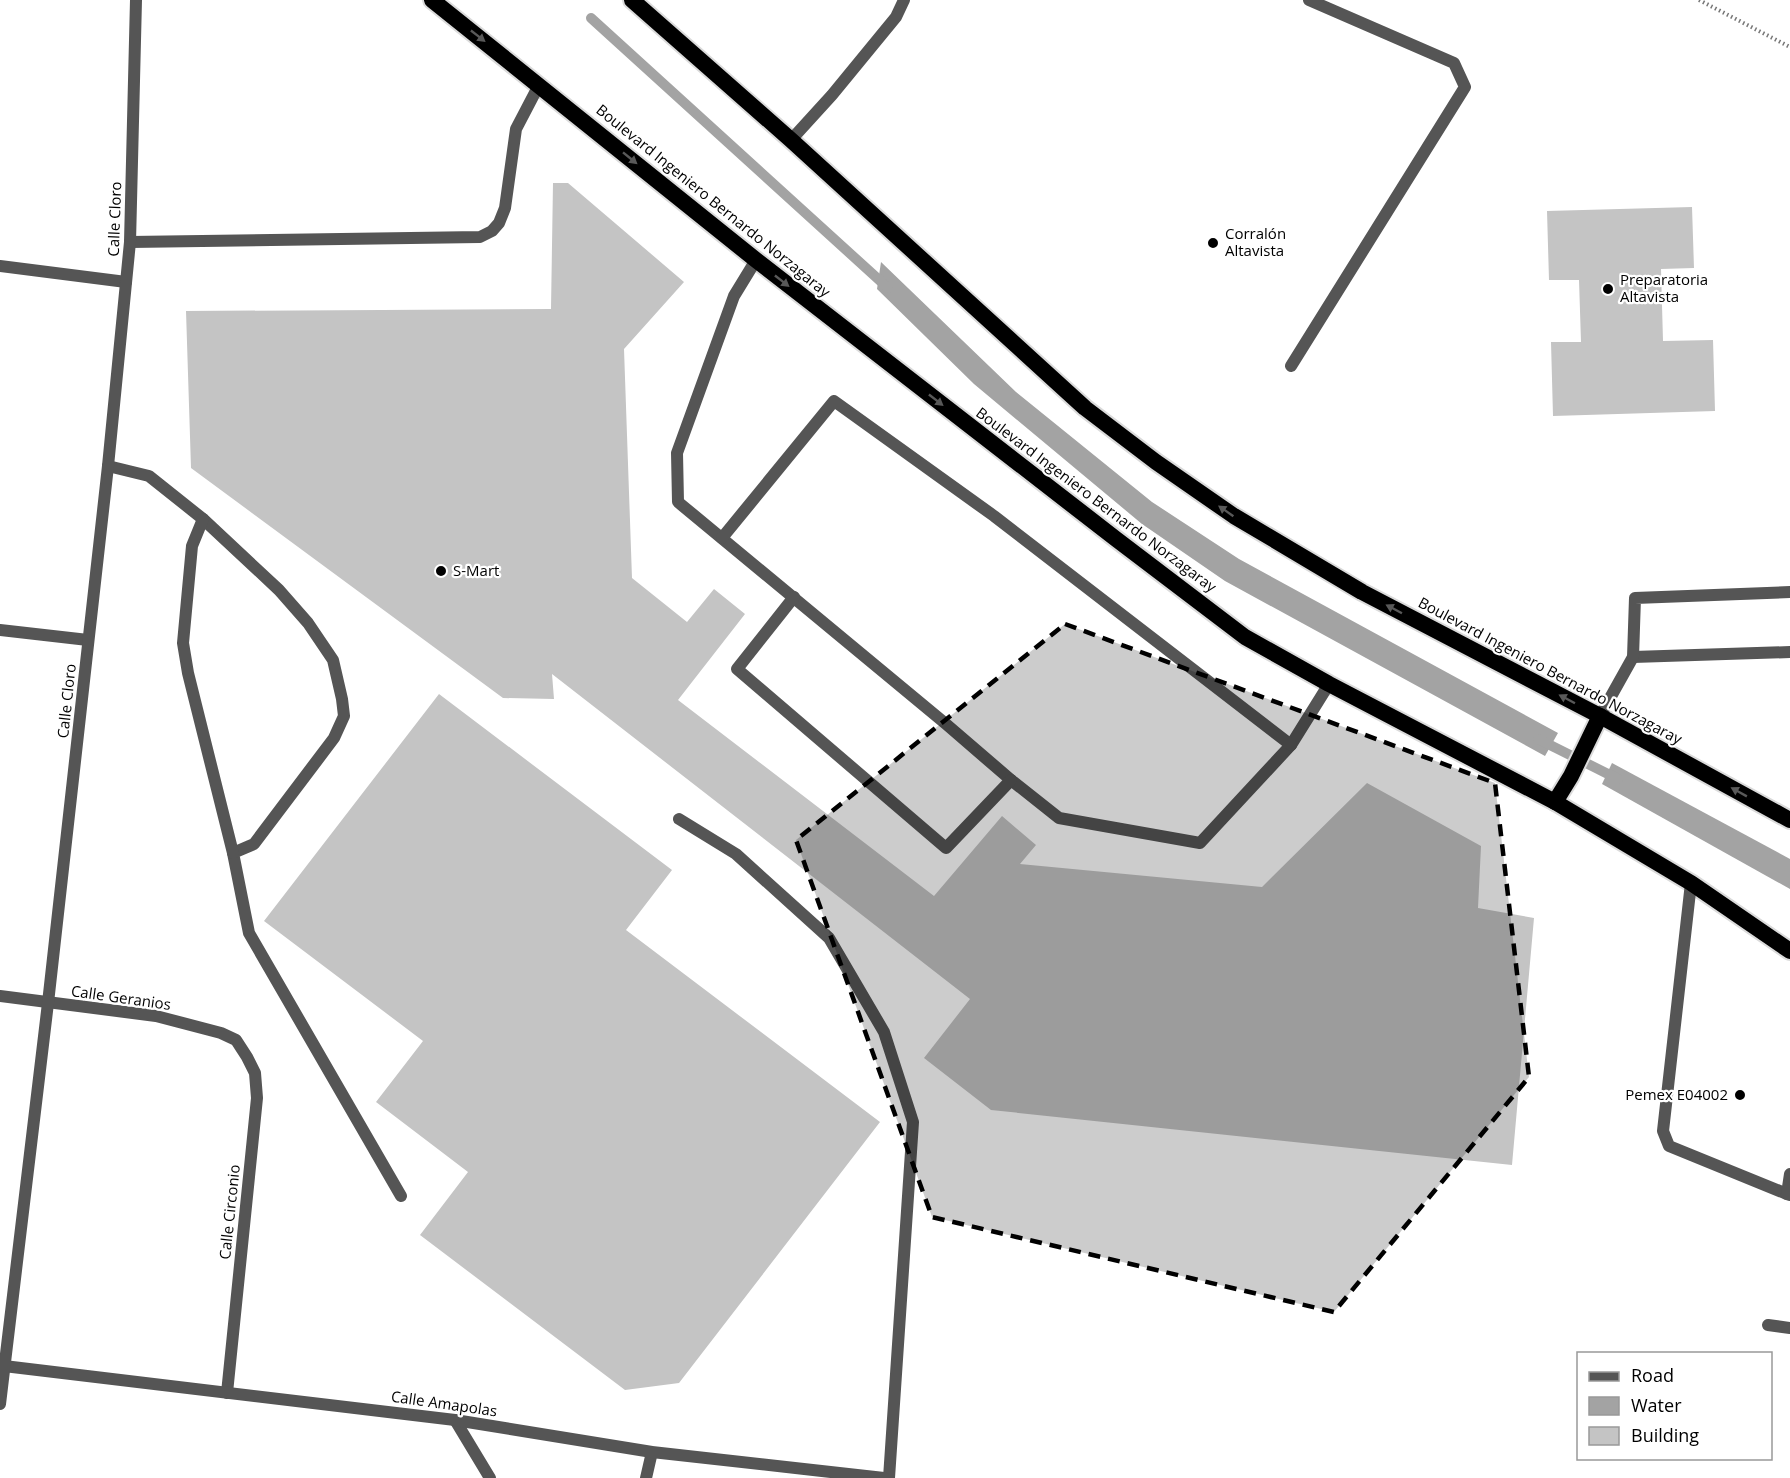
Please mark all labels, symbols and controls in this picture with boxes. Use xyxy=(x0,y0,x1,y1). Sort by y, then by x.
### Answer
one-way arrow xyxy=(470,30,485,42)
street label: Boulevard Ingeniero Bernardo Norzagaray xyxy=(592,99,835,301)
one-way arrow xyxy=(622,152,637,164)
street label: Calle Cloro xyxy=(103,181,125,257)
place label: Corralón Altavista xyxy=(1225,223,1286,260)
marker: Corralón Altavista xyxy=(1206,236,1220,250)
place label: Preparatoria Altavista xyxy=(1620,269,1708,306)
one-way arrow xyxy=(774,274,789,286)
marker: Preparatoria Altavista xyxy=(1601,282,1615,296)
one-way arrow xyxy=(928,393,944,406)
street label: Boulevard Ingeniero Bernardo Norzagaray xyxy=(972,402,1221,596)
one-way arrow xyxy=(1218,506,1234,517)
place label: S-Mart xyxy=(453,560,499,580)
marker: S-Mart xyxy=(434,564,448,578)
street label: Boulevard Ingeniero Bernardo Norzagaray xyxy=(1415,592,1686,749)
one-way arrow xyxy=(1386,604,1403,614)
street label: Calle Cloro xyxy=(52,663,80,739)
one-way arrow xyxy=(1559,694,1576,704)
one-way arrow xyxy=(1730,787,1747,797)
street label: Calle Geranios xyxy=(70,980,172,1014)
place label: Pemex E04002 xyxy=(1625,1084,1728,1104)
marker: Pemex E04002 xyxy=(1733,1088,1747,1102)
street label: Calle Circonio xyxy=(214,1163,244,1260)
legend xyxy=(1577,1352,1772,1460)
text: Road xyxy=(1631,1363,1674,1387)
street label: Calle Amapolas xyxy=(390,1386,498,1420)
text: Water xyxy=(1631,1393,1682,1417)
text: Building xyxy=(1631,1423,1699,1447)

